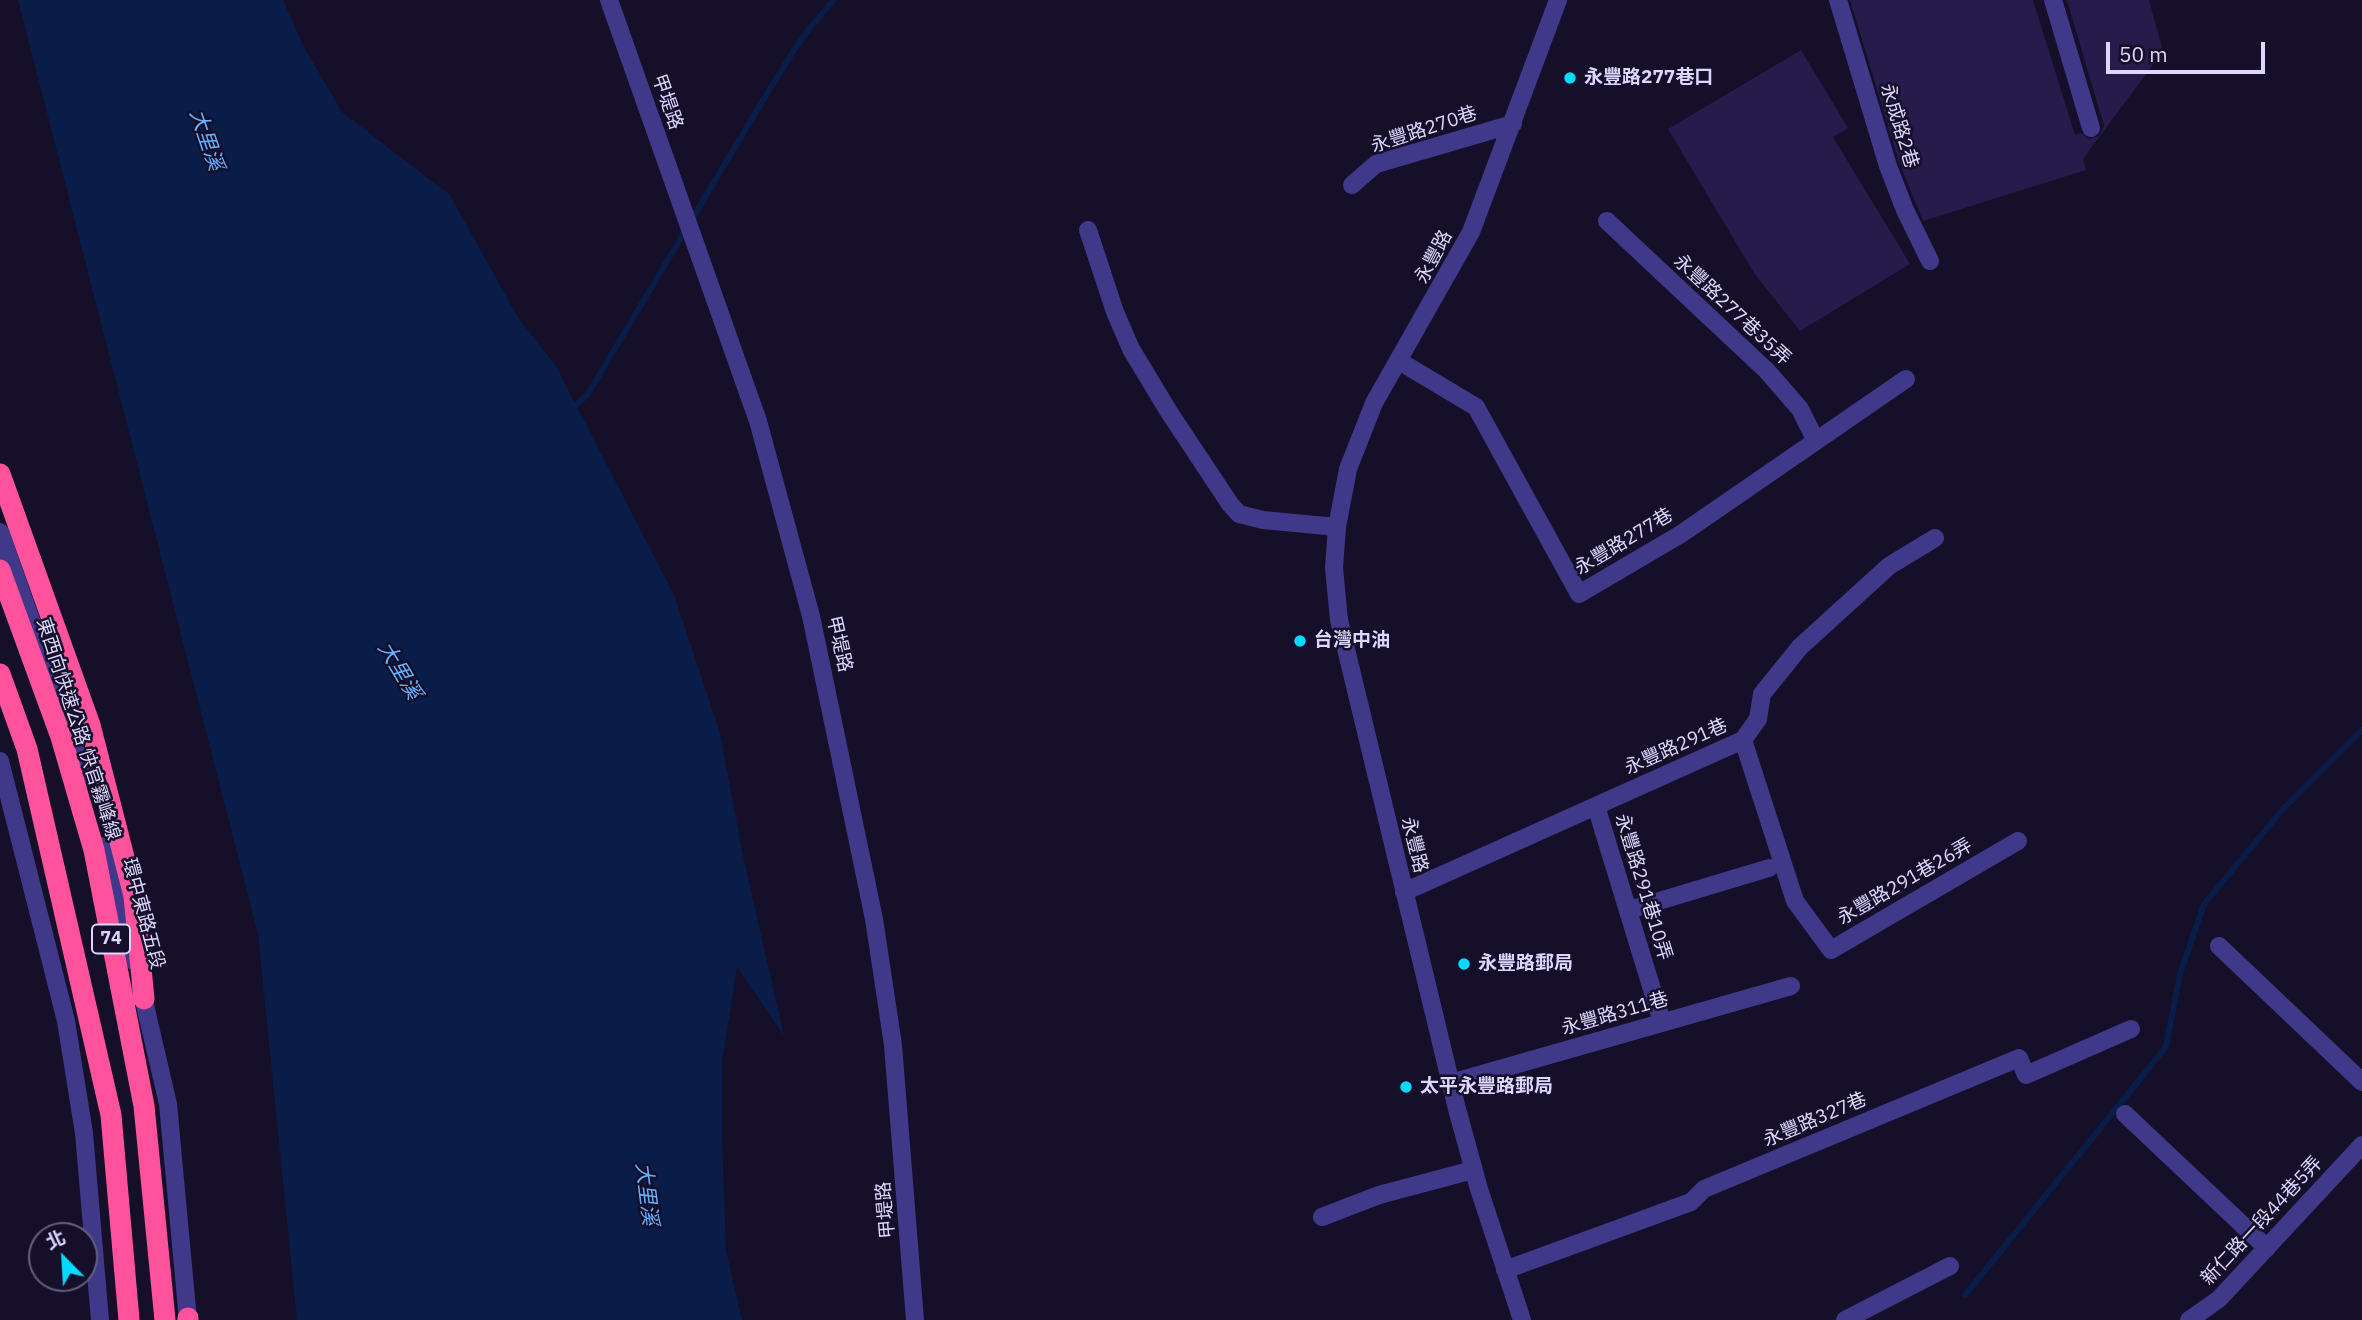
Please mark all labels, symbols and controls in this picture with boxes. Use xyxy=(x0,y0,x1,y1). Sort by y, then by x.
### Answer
scale bar xyxy=(2110,28,2269,72)
text: 50 m xyxy=(2119,40,2168,68)
place label: 永豐路277巷口 xyxy=(1584,67,1713,89)
marker: 永豐路277巷口 xyxy=(1562,70,1578,86)
street label: 甲堤路 xyxy=(647,71,687,133)
street label: 永成路2巷 xyxy=(1875,81,1923,171)
street label: 永豐路270巷 xyxy=(1368,102,1480,158)
water label: 大里溪 xyxy=(184,106,228,174)
street label: 永豐路 xyxy=(1411,226,1457,288)
street label: 永豐路277巷35弄 xyxy=(1669,250,1795,370)
street label: 永豐路277巷 xyxy=(1571,504,1677,580)
street label: 甲堤路 xyxy=(821,614,857,674)
street label: 東西向快速公路 快官霧峰線 xyxy=(31,615,125,843)
place label: 台灣中油 xyxy=(1314,630,1390,652)
marker: 台灣中油 xyxy=(1292,633,1308,649)
water label: 大里溪 xyxy=(372,638,426,704)
street label: 永豐路291巷 xyxy=(1621,714,1731,780)
street label: 永豐路291巷10弄 xyxy=(1610,811,1676,963)
street label: 永豐路 xyxy=(1396,815,1432,875)
street label: 永豐路291巷26弄 xyxy=(1833,834,1977,930)
street label: 環中東路五段 xyxy=(117,856,169,972)
road number: 74 xyxy=(92,924,130,954)
place label: 永豐路郵局 xyxy=(1478,953,1573,975)
marker: 永豐路郵局 xyxy=(1456,956,1472,972)
street label: 永豐路311巷 xyxy=(1559,988,1671,1040)
place label: 太平永豐路郵局 xyxy=(1420,1076,1553,1098)
marker: 太平永豐路郵局 xyxy=(1398,1079,1414,1095)
street label: 永豐路327巷 xyxy=(1760,1088,1870,1152)
street label: 新仁路一段44巷5弄 xyxy=(2197,1152,2327,1290)
water label: 大里溪 xyxy=(630,1161,662,1227)
street label: 甲堤路 xyxy=(872,1181,900,1239)
north arrow xyxy=(28,1222,98,1292)
text: 北 xyxy=(42,1225,69,1254)

